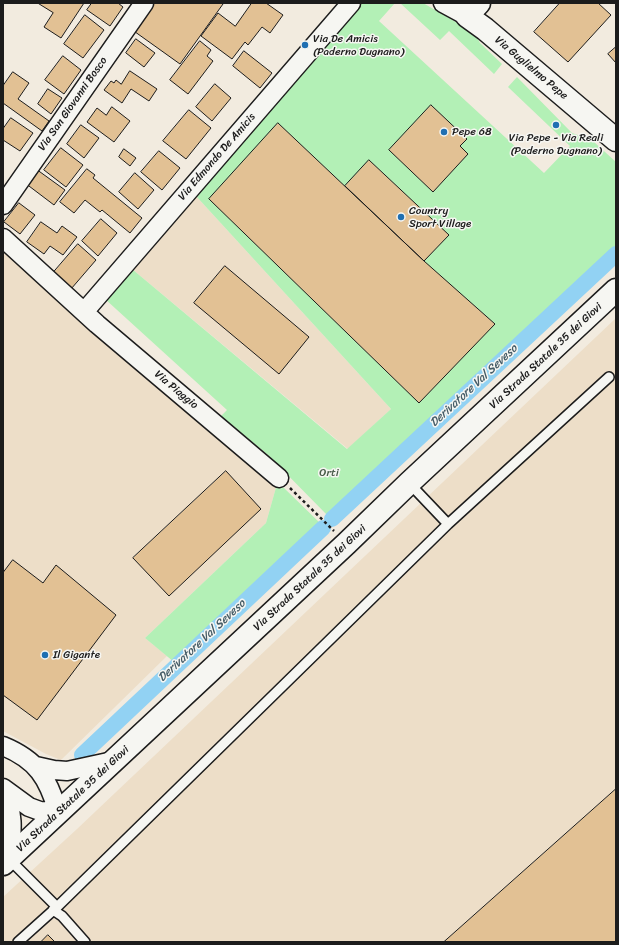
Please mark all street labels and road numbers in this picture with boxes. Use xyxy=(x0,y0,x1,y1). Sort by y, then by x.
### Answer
street label: Via Guglielmo Pepe xyxy=(492,34,570,102)
street label: Via San Giovanni Bosco xyxy=(36,54,110,154)
street label: Via Edmondo De Amicis xyxy=(176,111,258,203)
street label: Via Strada Statale 35 dei Giovi xyxy=(487,300,605,412)
street label: Via Piaggio xyxy=(151,368,201,412)
street label: Via Strada Statale 35 dei Giovi xyxy=(251,522,369,634)
street label: Via Strada Statale 35 dei Giovi xyxy=(14,743,132,855)

